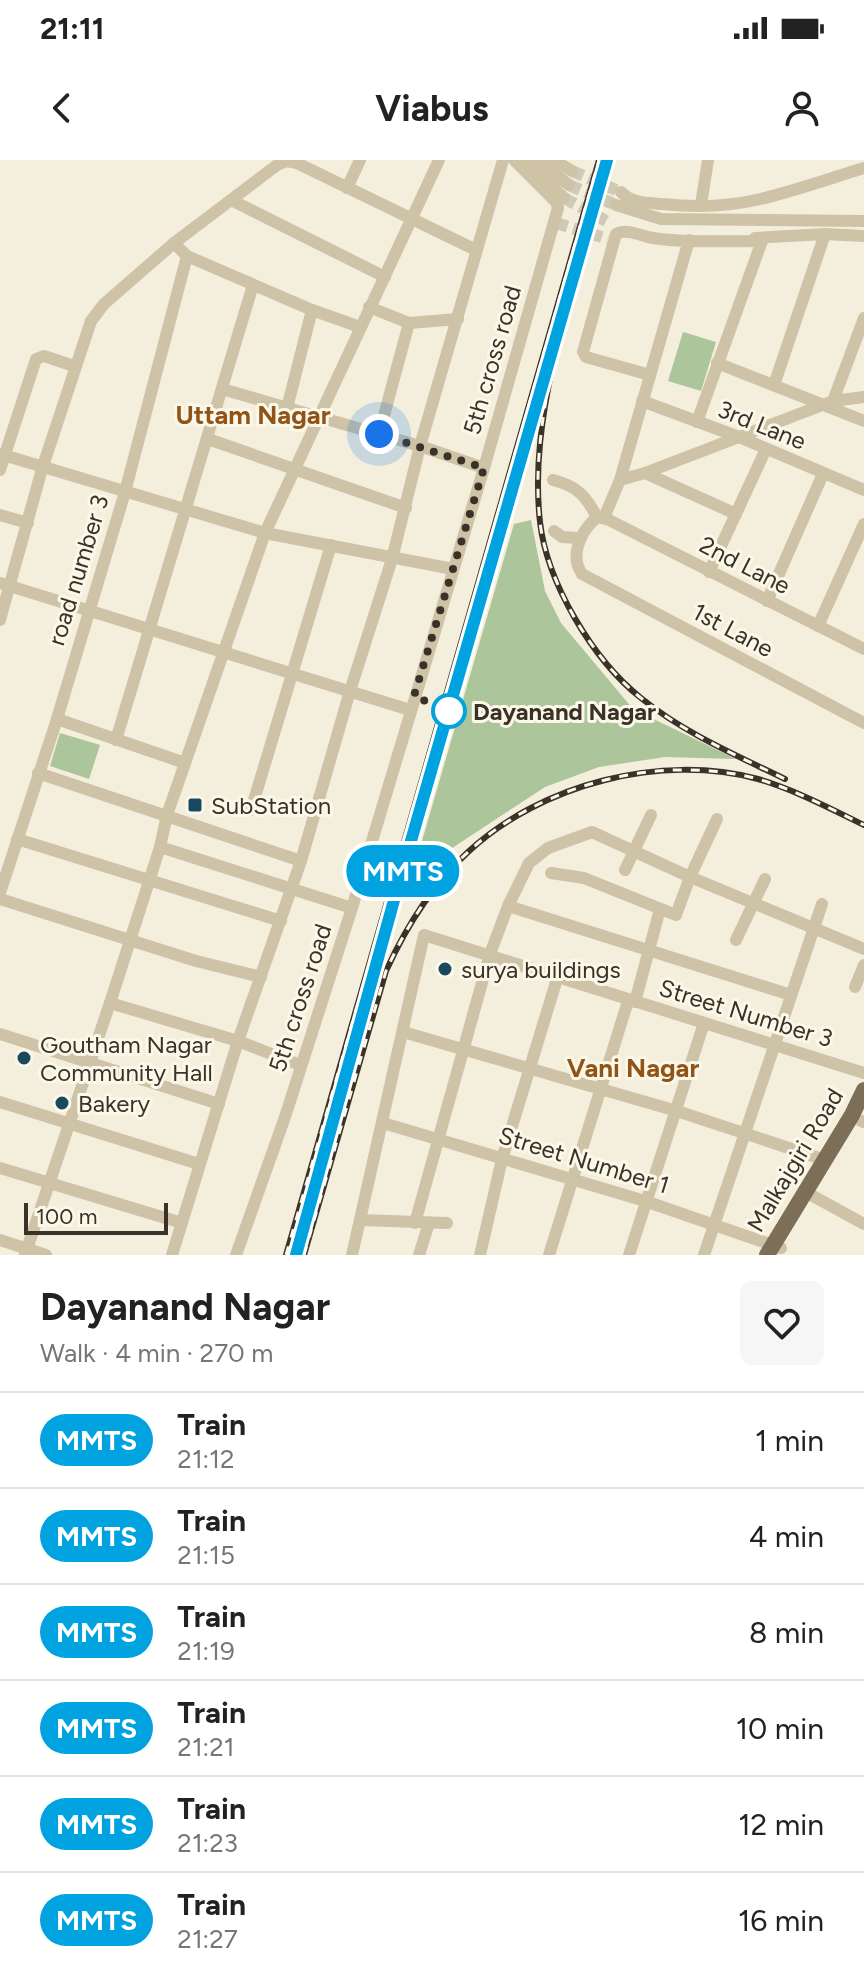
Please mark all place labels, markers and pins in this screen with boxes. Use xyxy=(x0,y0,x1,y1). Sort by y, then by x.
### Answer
marker: Dayanand Nagar xyxy=(432,694,466,728)
place label: Dayanand Nagar xyxy=(473,697,656,726)
place label: SubStation xyxy=(211,791,331,820)
marker: SubStation xyxy=(186,796,204,814)
place label: surya buildings xyxy=(461,955,621,984)
marker: surya buildings xyxy=(436,960,454,978)
place label: Goutham Nagar Community Hall xyxy=(40,1030,213,1087)
marker: Goutham Nagar Community Hall xyxy=(15,1049,33,1067)
place label: Bakery xyxy=(78,1089,150,1118)
marker: Bakery xyxy=(53,1094,71,1112)

